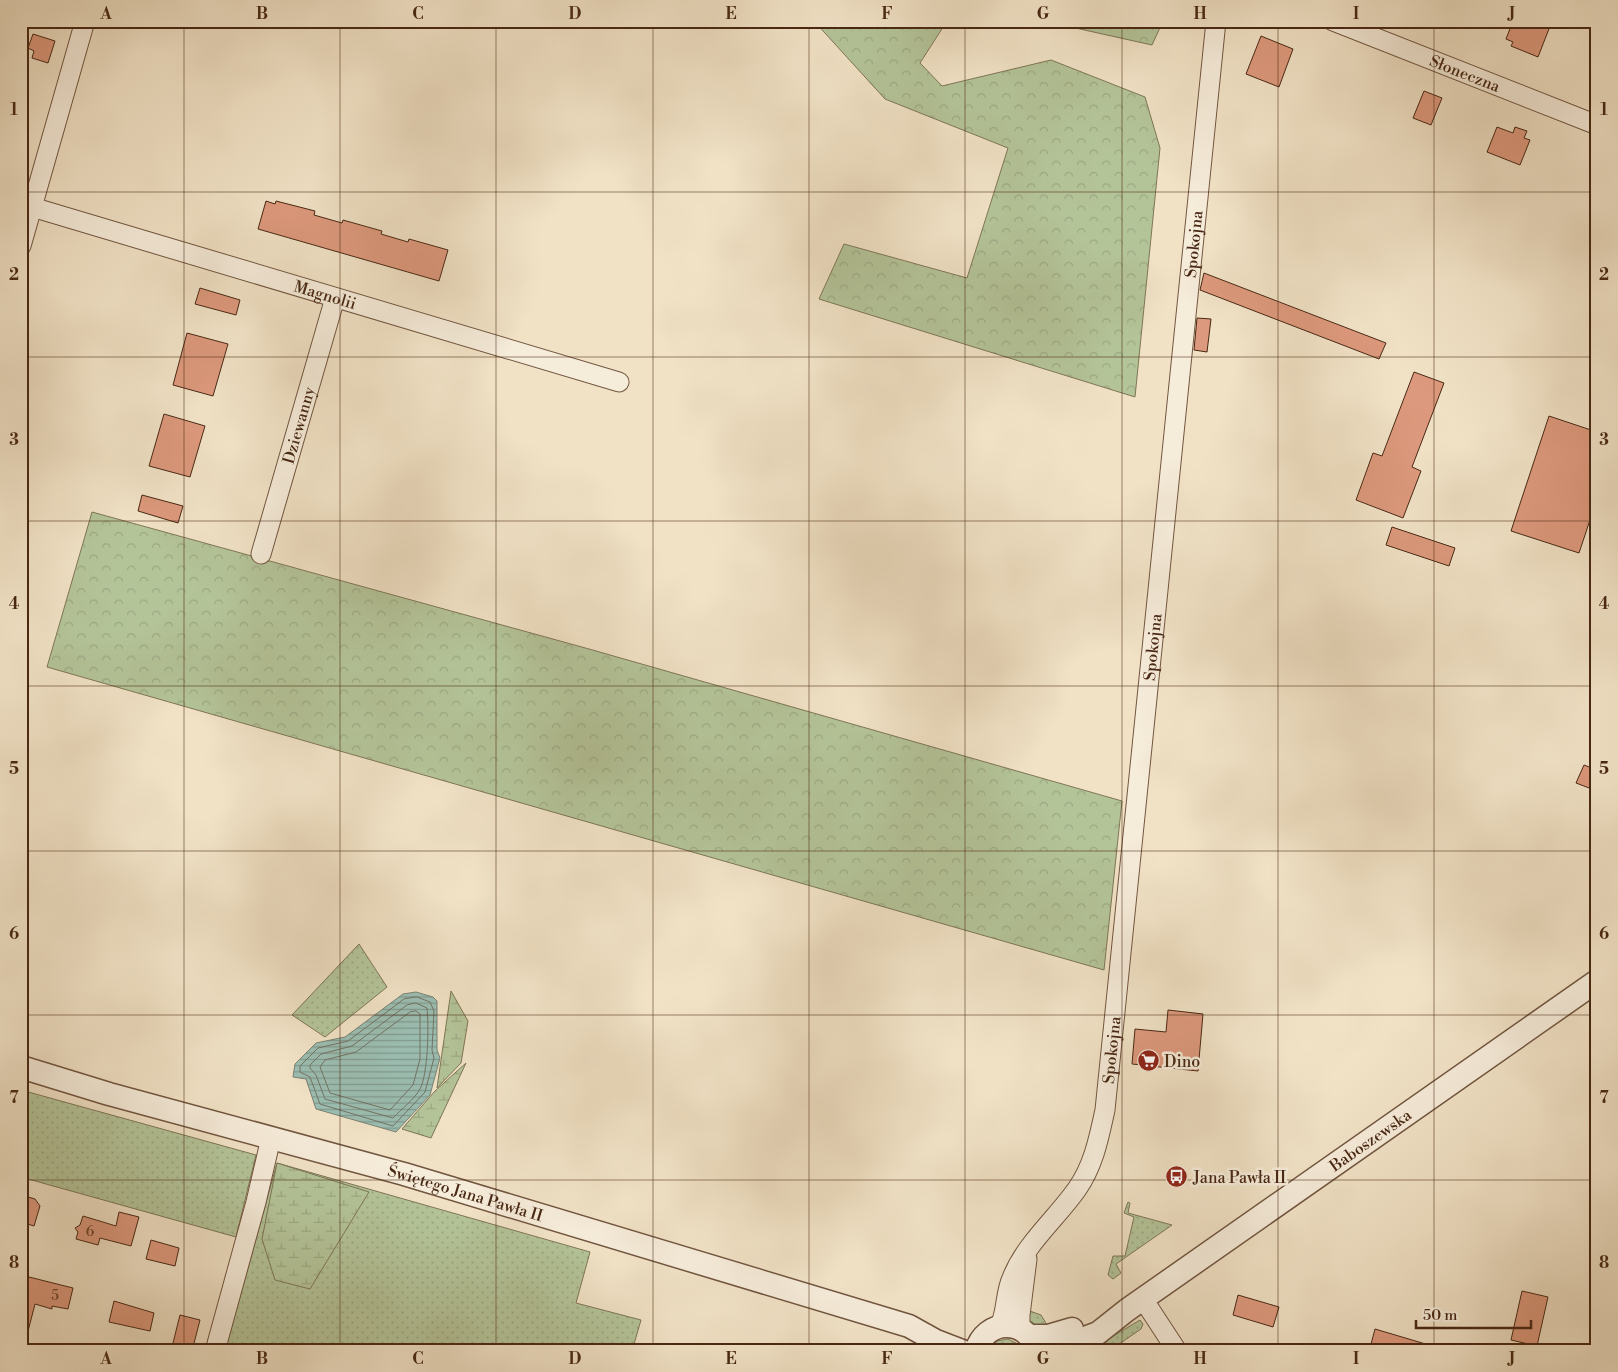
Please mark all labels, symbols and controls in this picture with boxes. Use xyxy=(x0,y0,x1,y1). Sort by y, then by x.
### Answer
text: A xyxy=(99,4,112,24)
text: B xyxy=(256,4,268,24)
text: C xyxy=(412,4,424,24)
text: D xyxy=(569,4,582,24)
text: E xyxy=(725,4,737,24)
text: F xyxy=(881,4,893,24)
text: G xyxy=(1037,4,1050,24)
text: H xyxy=(1193,4,1207,24)
text: I xyxy=(1353,4,1359,24)
text: J xyxy=(1507,4,1515,24)
street label: Słoneczna xyxy=(1427,51,1504,97)
text: 1 xyxy=(10,100,18,120)
text: 1 xyxy=(1600,100,1608,120)
street label: Spokojna xyxy=(1181,209,1208,279)
text: 2 xyxy=(9,265,19,285)
text: 2 xyxy=(1599,265,1609,285)
street label: Magnolii xyxy=(291,277,359,314)
street label: Dziewanny xyxy=(279,384,320,466)
text: 3 xyxy=(9,430,19,450)
text: 3 xyxy=(1599,430,1609,450)
text: 4 xyxy=(9,594,20,614)
text: 4 xyxy=(1599,594,1610,614)
street label: Spokojna xyxy=(1140,612,1167,682)
text: 5 xyxy=(9,759,19,779)
text: 5 xyxy=(1599,759,1609,779)
text: 6 xyxy=(9,924,19,944)
text: 6 xyxy=(1599,924,1609,944)
street label: Spokojna xyxy=(1099,1015,1126,1085)
supermarket icon: Dino xyxy=(1136,1049,1160,1073)
place label: Dino xyxy=(1164,1052,1200,1072)
text: 7 xyxy=(9,1088,19,1108)
text: 7 xyxy=(1599,1088,1609,1108)
street label: Baboszewska xyxy=(1325,1105,1416,1177)
street label: Świętego Jana Pawła II xyxy=(386,1159,545,1226)
bus stop icon: Jana Pawła II xyxy=(1165,1165,1189,1189)
place label: Jana Pawła II xyxy=(1192,1168,1286,1188)
house number: 6 xyxy=(86,1223,95,1241)
text: 8 xyxy=(9,1253,19,1273)
text: 8 xyxy=(1599,1253,1609,1273)
house number: 5 xyxy=(51,1287,59,1305)
scale bar xyxy=(1416,1297,1530,1329)
text: 50 m xyxy=(1423,1306,1457,1325)
text: A xyxy=(99,1349,112,1369)
text: B xyxy=(256,1349,268,1369)
text: C xyxy=(412,1349,424,1369)
text: D xyxy=(569,1349,582,1369)
text: E xyxy=(725,1349,737,1369)
text: F xyxy=(881,1349,893,1369)
text: G xyxy=(1037,1349,1050,1369)
text: H xyxy=(1193,1349,1207,1369)
text: I xyxy=(1353,1349,1359,1369)
text: J xyxy=(1507,1349,1515,1369)

